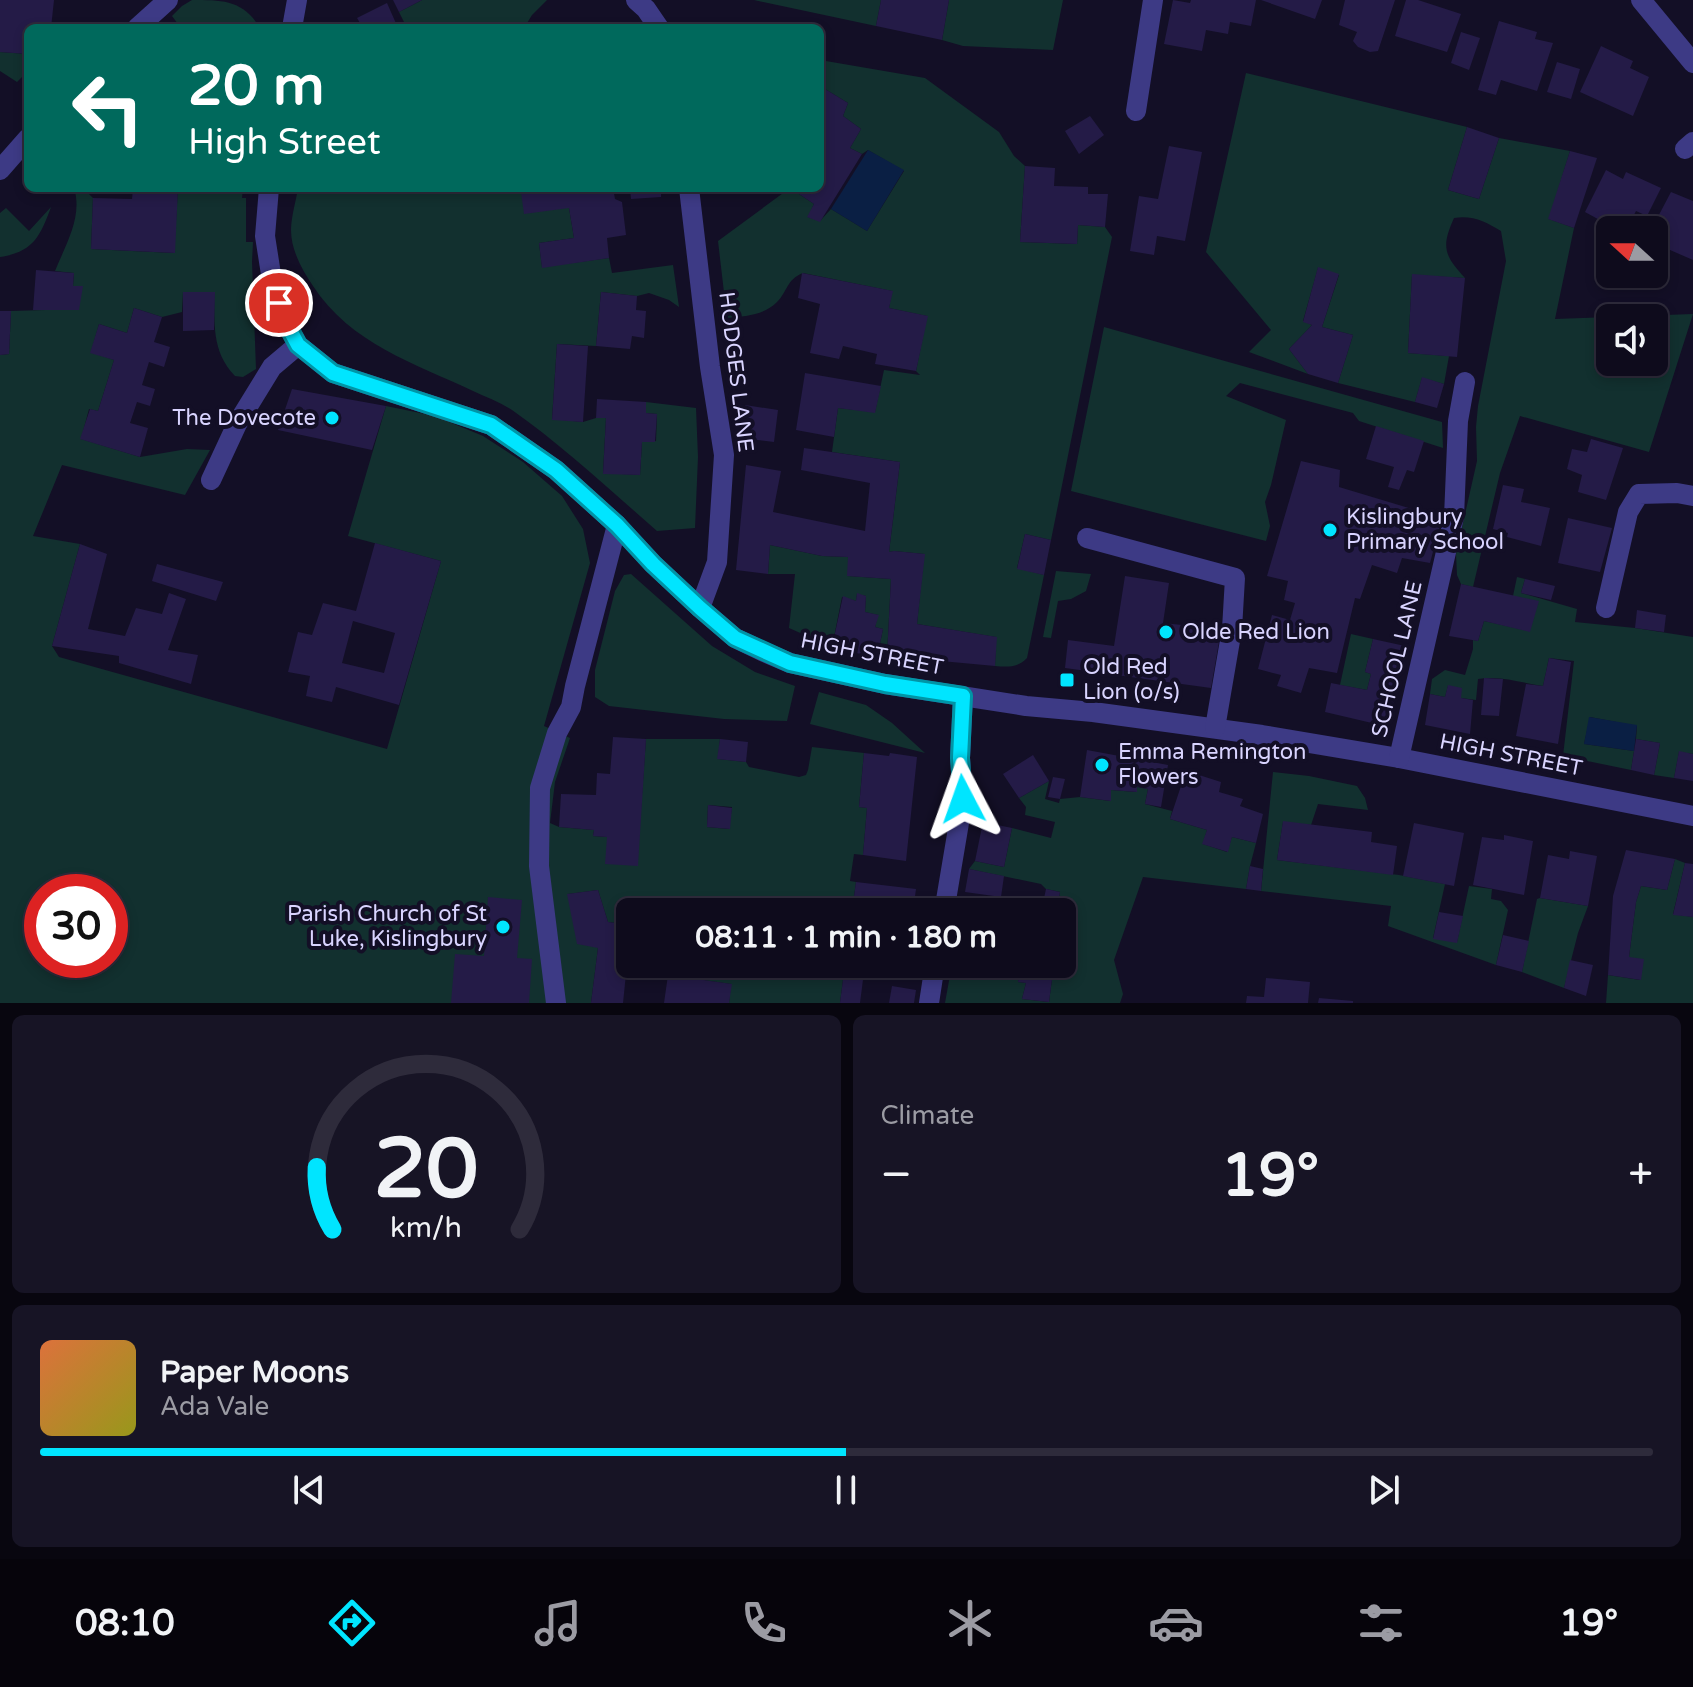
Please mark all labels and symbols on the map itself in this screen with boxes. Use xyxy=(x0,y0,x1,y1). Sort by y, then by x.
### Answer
north arrow xyxy=(1596,216,1668,288)
pin xyxy=(245,269,313,337)
street label: HODGES LANE xyxy=(713,290,759,454)
place label: The Dovecote xyxy=(172,405,316,431)
marker: The Dovecote xyxy=(323,409,341,427)
place label: Kislingbury Primary School xyxy=(1346,504,1504,555)
marker: Kislingbury Primary School xyxy=(1321,521,1339,539)
street label: SCHOOL LANE xyxy=(1366,578,1428,740)
place label: Olde Red Lion xyxy=(1182,619,1330,645)
marker: Olde Red Lion xyxy=(1157,623,1175,641)
street label: HIGH STREET xyxy=(798,627,946,681)
place label: Old Red Lion (o/s) xyxy=(1083,654,1180,705)
marker: Old Red Lion (o/s) xyxy=(1058,671,1076,689)
street label: HIGH STREET xyxy=(1437,728,1585,782)
place label: Emma Remington Flowers xyxy=(1118,739,1306,790)
marker: Emma Remington Flowers xyxy=(1093,756,1111,774)
position arrow xyxy=(921,757,1005,841)
speed limit sign: 30 xyxy=(24,874,128,978)
place label: Parish Church of St Luke, Kislingbury xyxy=(287,901,487,952)
marker: Parish Church of St Luke, Kislingbury xyxy=(494,918,512,936)

